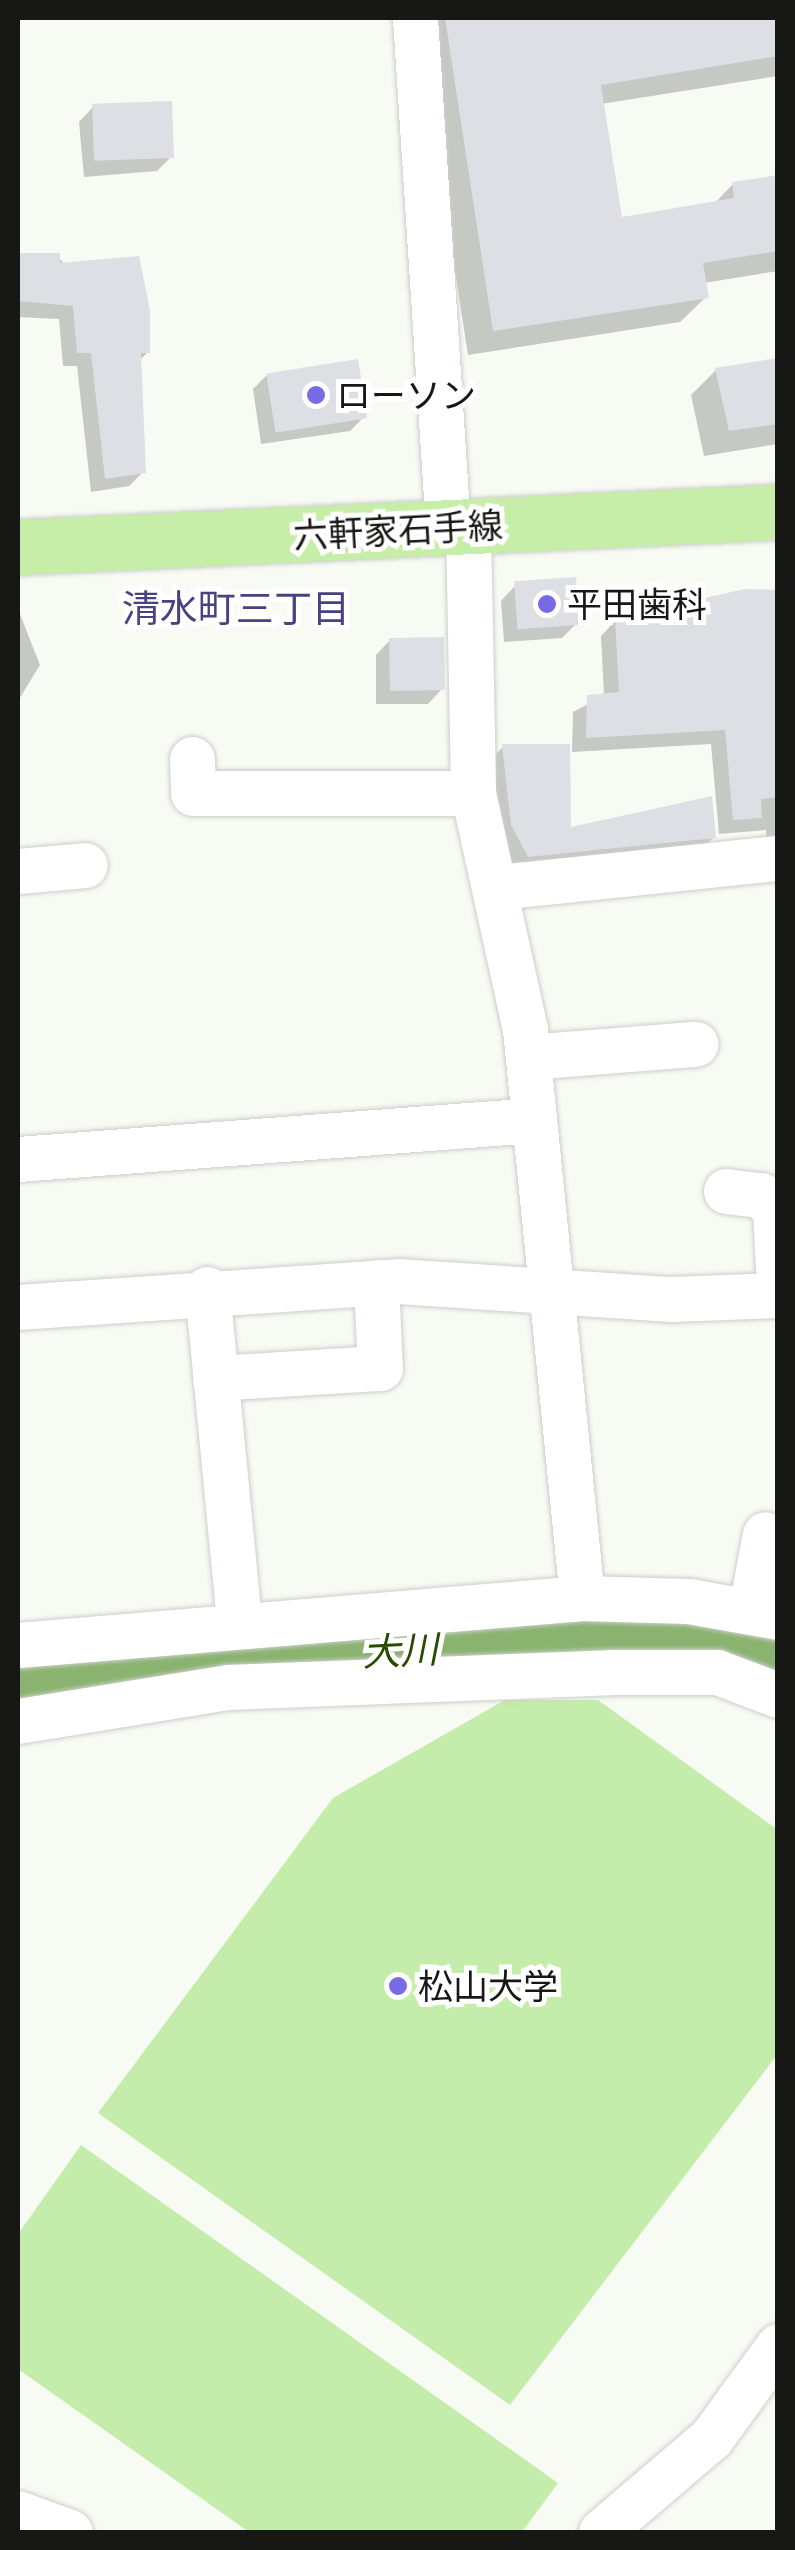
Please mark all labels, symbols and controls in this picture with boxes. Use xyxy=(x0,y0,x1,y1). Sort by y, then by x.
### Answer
place label: ローソン xyxy=(336,374,476,416)
marker: ローソン xyxy=(305,384,327,406)
street label: 六軒家石手線 xyxy=(292,504,504,556)
place label: 平田歯科 xyxy=(567,583,707,625)
district label: 清水町三丁目 xyxy=(122,586,350,632)
marker: 平田歯科 xyxy=(536,593,558,615)
water label: 大川 xyxy=(361,1626,439,1676)
place label: 松山大学 xyxy=(418,1965,558,2007)
marker: 松山大学 xyxy=(387,1975,409,1997)

